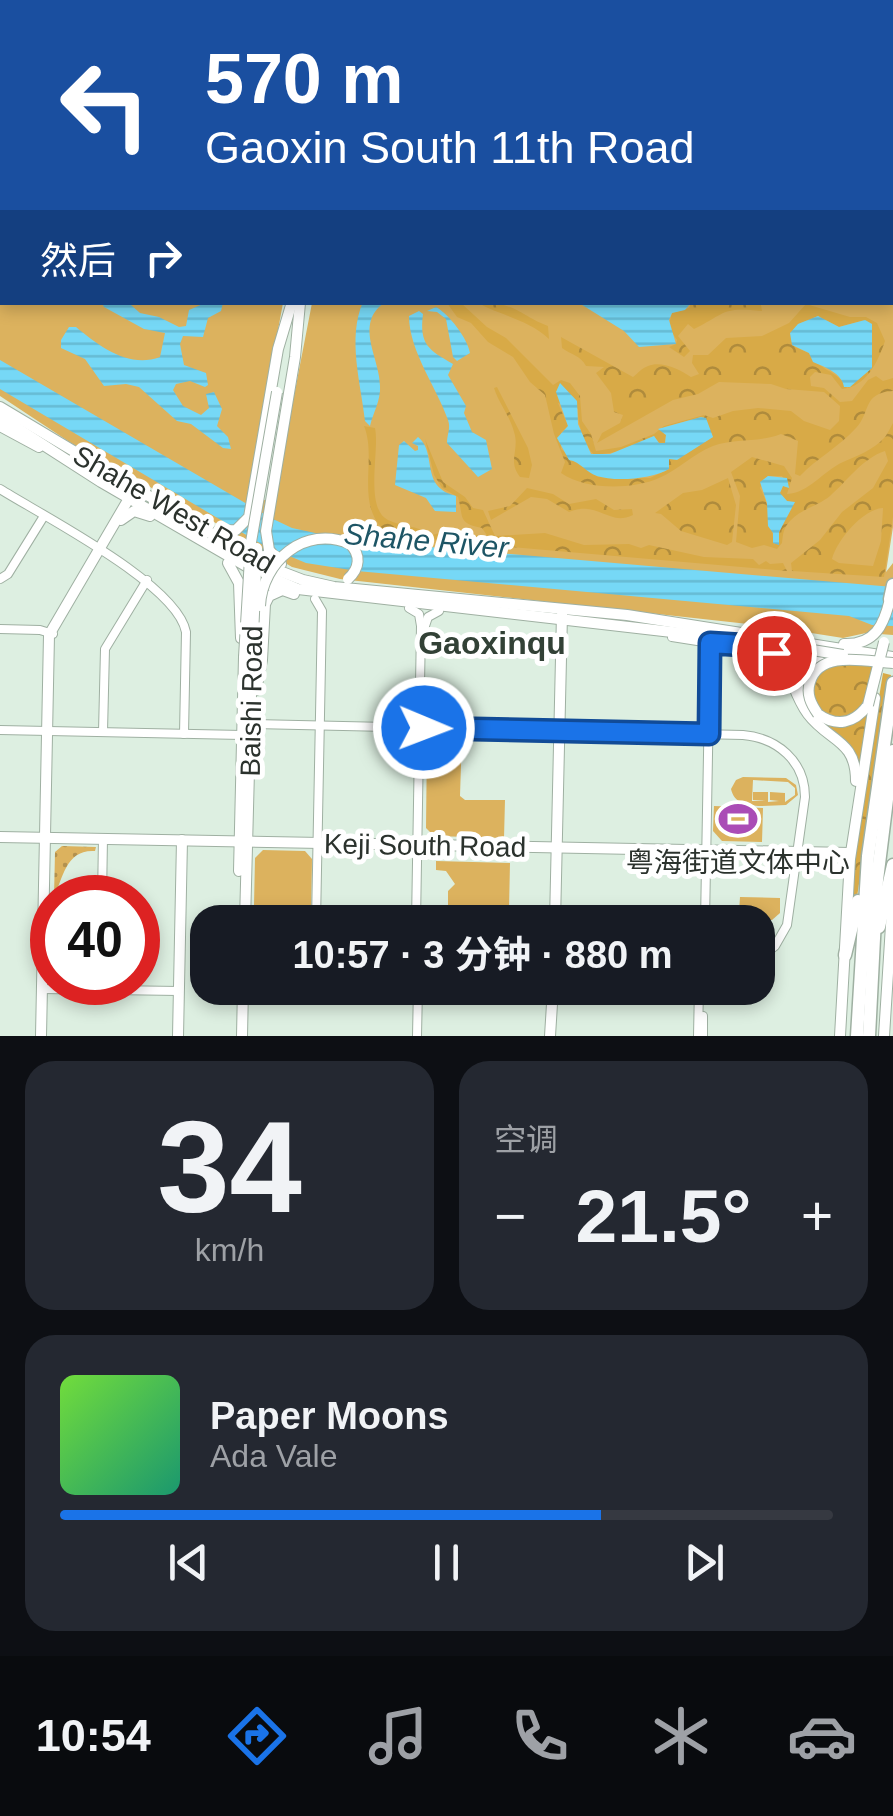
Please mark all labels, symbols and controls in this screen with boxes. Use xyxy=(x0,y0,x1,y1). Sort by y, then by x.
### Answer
icon: left xyxy=(40,40,170,170)
text: 570 m xyxy=(205,40,403,118)
text: Gaoxin South 11th Road xyxy=(205,122,695,173)
icon: right xyxy=(136,230,191,285)
text: 然后 xyxy=(40,240,116,282)
street label: Shahe West Road xyxy=(68,439,280,580)
water label: Shahe River xyxy=(342,517,511,564)
pin xyxy=(732,611,817,696)
street label: Baishi Road xyxy=(235,625,268,777)
district label: Gaoxinqu xyxy=(418,625,566,661)
icon: arrive xyxy=(747,626,802,681)
position arrow xyxy=(372,676,476,780)
sports icon: 粤海街道文体中心 xyxy=(717,798,759,840)
street label: Keji South Road xyxy=(324,828,526,863)
place label: 粤海街道文体中心 xyxy=(626,847,850,878)
speed limit sign: 40 xyxy=(30,875,160,1005)
text: 10:57 · 3 分钟 · 880 m xyxy=(292,934,673,976)
text: 34 xyxy=(157,1094,302,1240)
text: 空调 xyxy=(494,1122,558,1158)
text: 21.5° xyxy=(576,1174,751,1258)
text: − xyxy=(494,1185,526,1247)
text: + xyxy=(801,1185,833,1247)
text: km/h xyxy=(195,1232,264,1268)
text: Paper Moons xyxy=(210,1395,449,1437)
text: Ada Vale xyxy=(210,1438,338,1474)
icon: previous xyxy=(161,1535,216,1590)
icon: pause xyxy=(419,1535,474,1590)
icon: next xyxy=(677,1535,732,1590)
icon: directions xyxy=(222,1701,292,1771)
icon: music xyxy=(363,1701,433,1771)
icon: phone xyxy=(505,1701,575,1771)
icon: climate xyxy=(646,1701,716,1771)
icon: car xyxy=(787,1701,857,1771)
text: 10:54 xyxy=(36,1710,151,1761)

